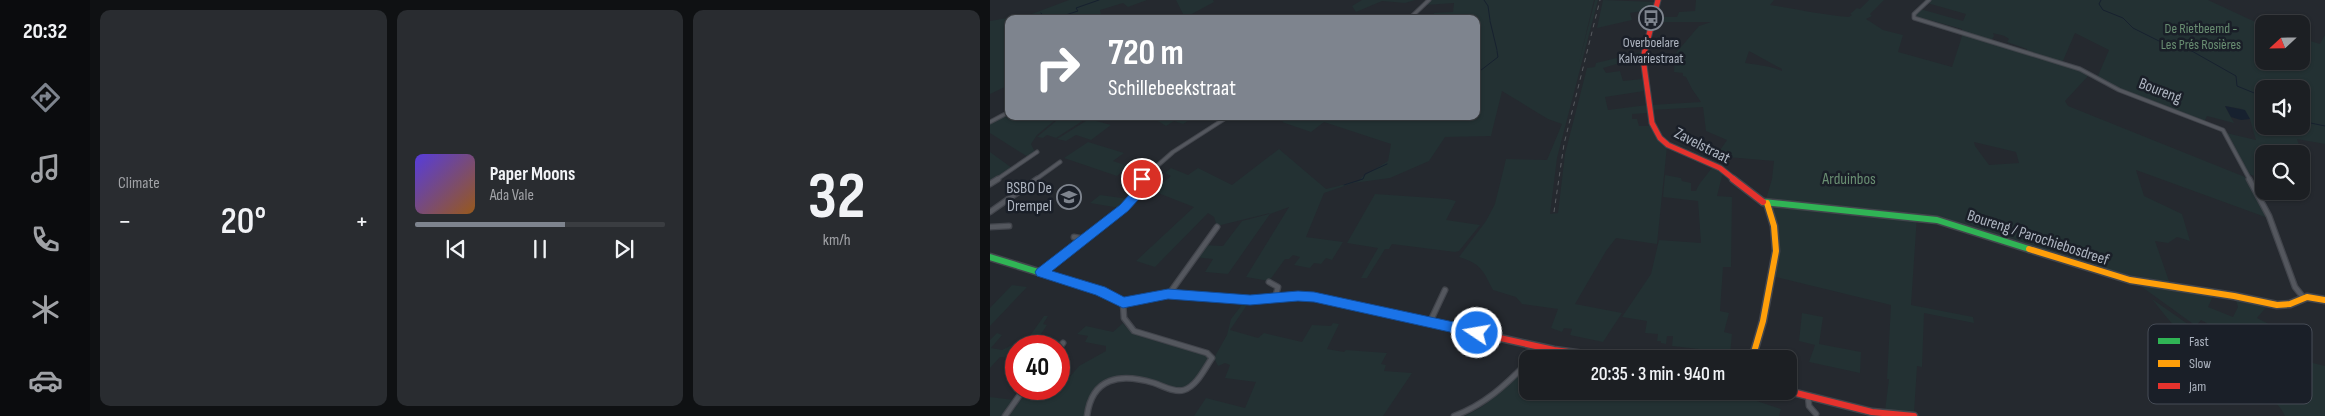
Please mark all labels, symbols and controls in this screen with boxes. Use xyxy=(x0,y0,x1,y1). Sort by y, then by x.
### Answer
bus stop icon: Overboelare Kalvariestraat xyxy=(1638,5,1664,31)
north arrow xyxy=(2255,15,2310,70)
map controls xyxy=(2255,15,2310,200)
text: 20:32 xyxy=(23,18,67,45)
park label: De Rietbeemd - Les Prés Rosières xyxy=(2161,20,2241,53)
text: 720 m xyxy=(1108,32,1184,75)
place label: Overboelare Kalvariestraat xyxy=(1618,34,1684,67)
icon: right xyxy=(1025,35,1090,100)
street label: Boureng xyxy=(2136,74,2184,108)
text: Schillebeekstraat xyxy=(1108,75,1236,102)
icon: directions xyxy=(28,80,63,115)
button: sound xyxy=(2255,80,2310,135)
street label: Zavelstraat xyxy=(1671,124,1733,168)
button: search xyxy=(2255,145,2310,200)
icon: music xyxy=(28,151,63,186)
pin xyxy=(1121,158,1163,200)
text: 32 xyxy=(808,159,865,237)
text: Paper Moons xyxy=(490,163,575,186)
icon: arrive xyxy=(1128,165,1156,193)
park label: Arduinbos xyxy=(1821,170,1876,189)
text: Climate xyxy=(118,174,160,193)
place label: BSBO De Drempel xyxy=(1006,179,1052,216)
school or university icon: BSBO De Drempel xyxy=(1056,184,1082,210)
text: Ada Vale xyxy=(490,186,534,205)
text: 20° xyxy=(221,199,266,244)
text: − xyxy=(118,205,132,238)
text: + xyxy=(355,205,369,238)
street label: Boureng / Parochiebosdreef xyxy=(1965,206,2112,270)
icon: phone xyxy=(28,222,63,257)
text: km/h xyxy=(823,231,850,250)
icon: previous xyxy=(442,235,470,263)
icon: pause xyxy=(526,235,554,263)
icon: next xyxy=(610,235,638,263)
icon: climate xyxy=(28,292,63,327)
position arrow xyxy=(1450,306,1502,358)
legend xyxy=(2148,324,2312,404)
text: Fast xyxy=(2189,333,2209,350)
speed limit sign: 40 xyxy=(1005,335,1070,400)
text: Slow xyxy=(2189,355,2211,372)
icon: car xyxy=(28,363,63,398)
text: 20:35 · 3 min · 940 m xyxy=(1591,363,1725,386)
text: Jam xyxy=(2188,378,2206,395)

